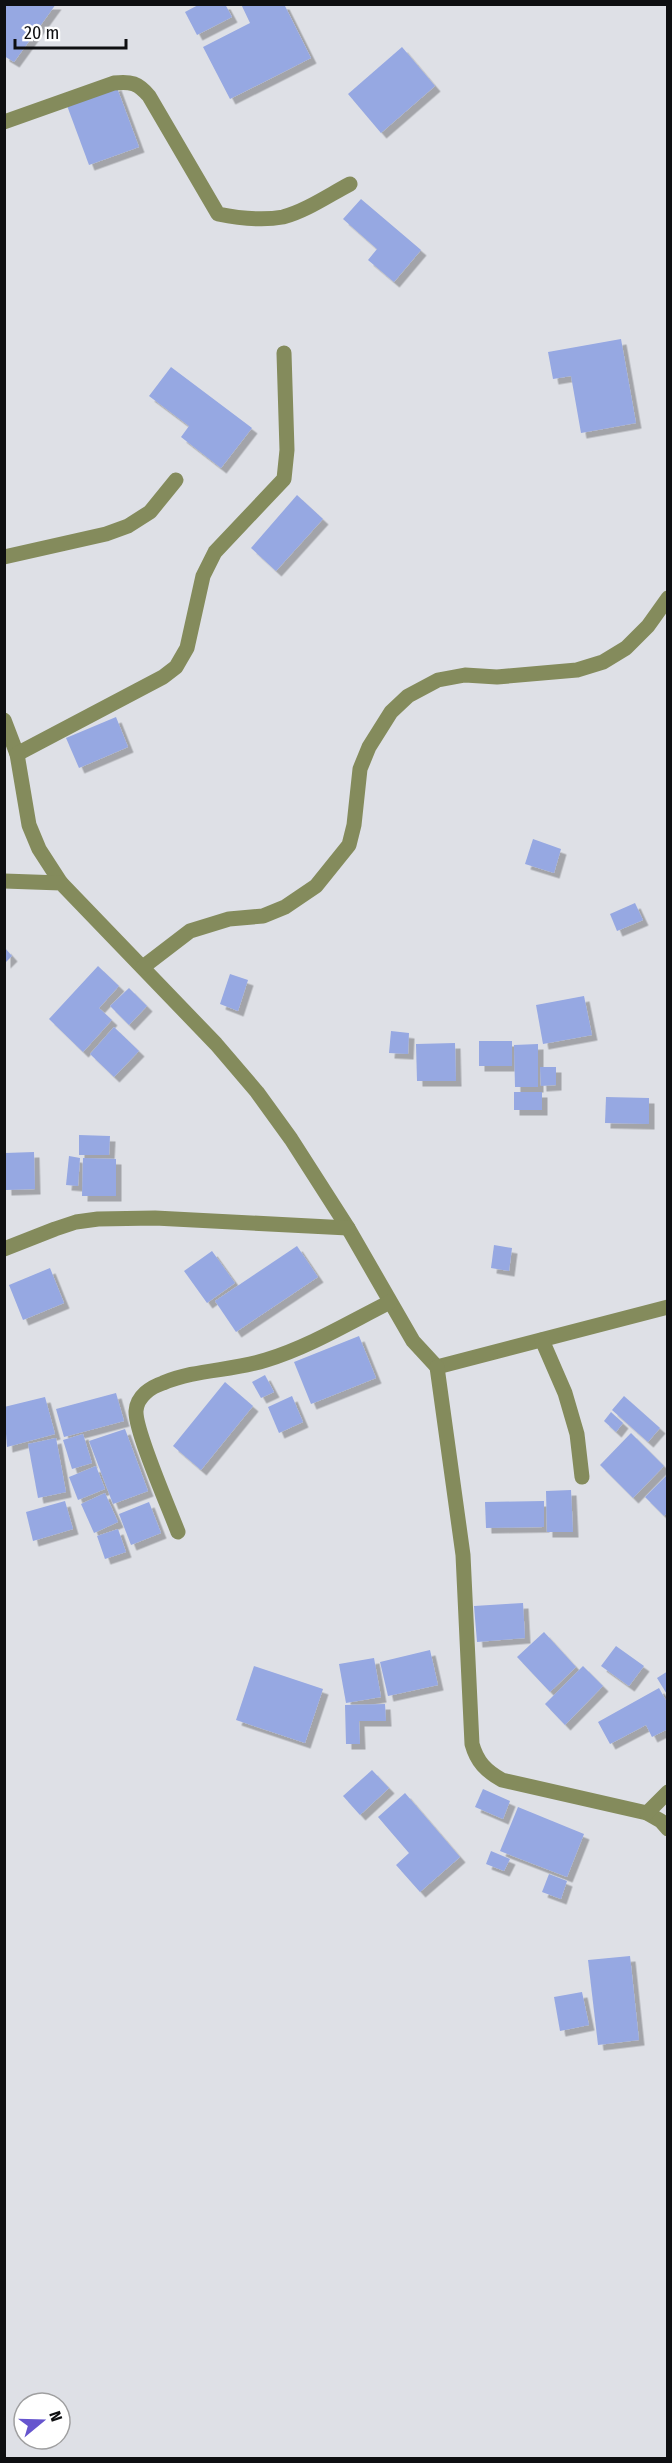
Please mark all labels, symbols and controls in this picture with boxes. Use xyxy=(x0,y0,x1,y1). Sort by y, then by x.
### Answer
scale bar xyxy=(15,12,126,50)
text: 20 m xyxy=(24,22,59,44)
north arrow xyxy=(12,2391,72,2451)
text: N xyxy=(45,2409,66,2424)

